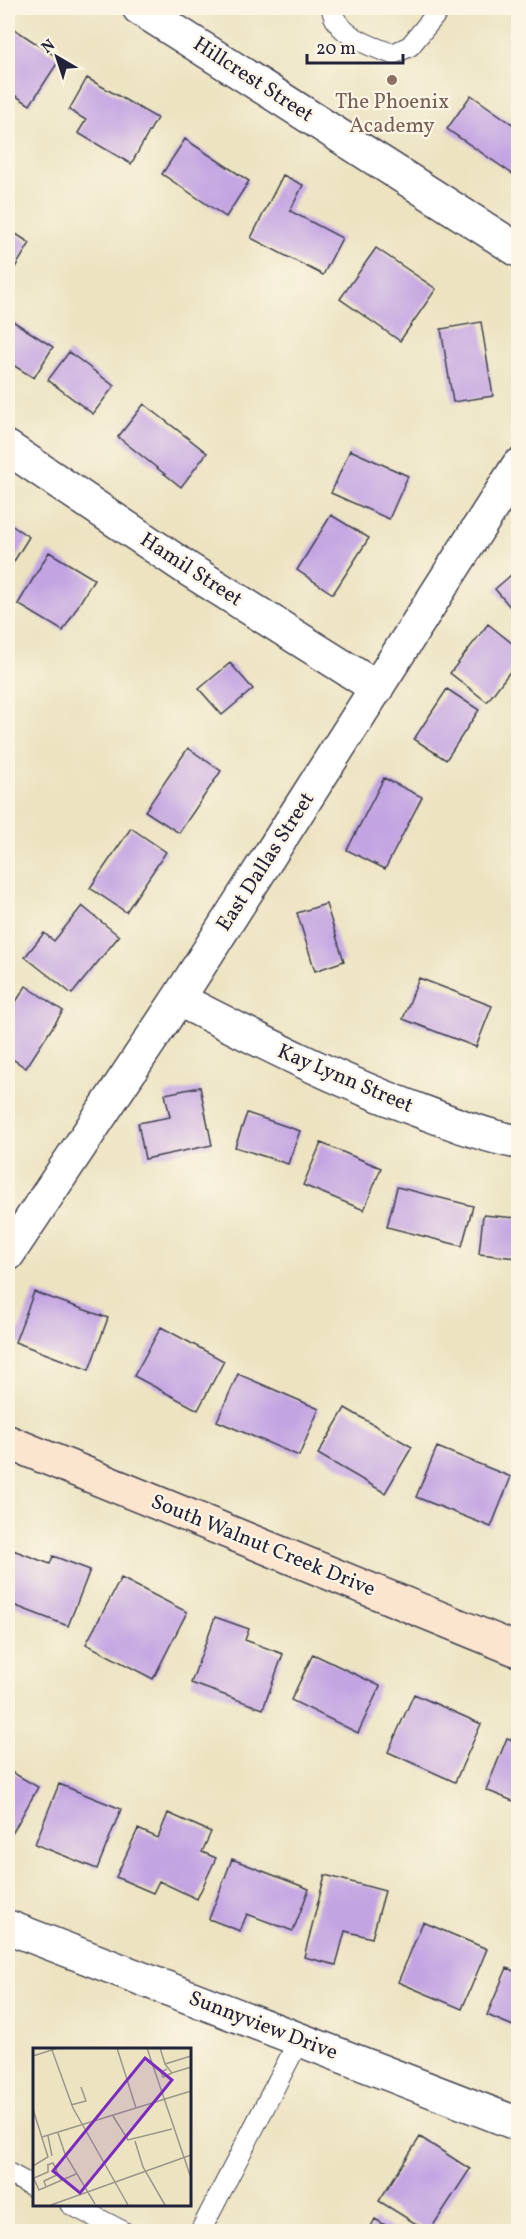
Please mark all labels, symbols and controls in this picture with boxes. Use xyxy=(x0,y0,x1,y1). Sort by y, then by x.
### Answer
north arrow xyxy=(27,27,87,87)
scale bar xyxy=(307,27,403,65)
street label: Hillcrest Street xyxy=(187,30,319,130)
text: N xyxy=(37,34,61,59)
text: 20 m xyxy=(316,37,356,62)
marker: The Phoenix Academy xyxy=(385,73,399,87)
place label: The Phoenix Academy xyxy=(335,88,449,141)
street label: Hamil Street xyxy=(134,526,248,614)
street label: East Dallas Street xyxy=(210,787,322,937)
street label: Kay Lynn Street xyxy=(273,1037,417,1121)
street label: South Walnut Creek Drive xyxy=(146,1488,380,1604)
street label: Sunnyview Drive xyxy=(184,1984,342,2068)
inset map xyxy=(33,2048,190,2206)

